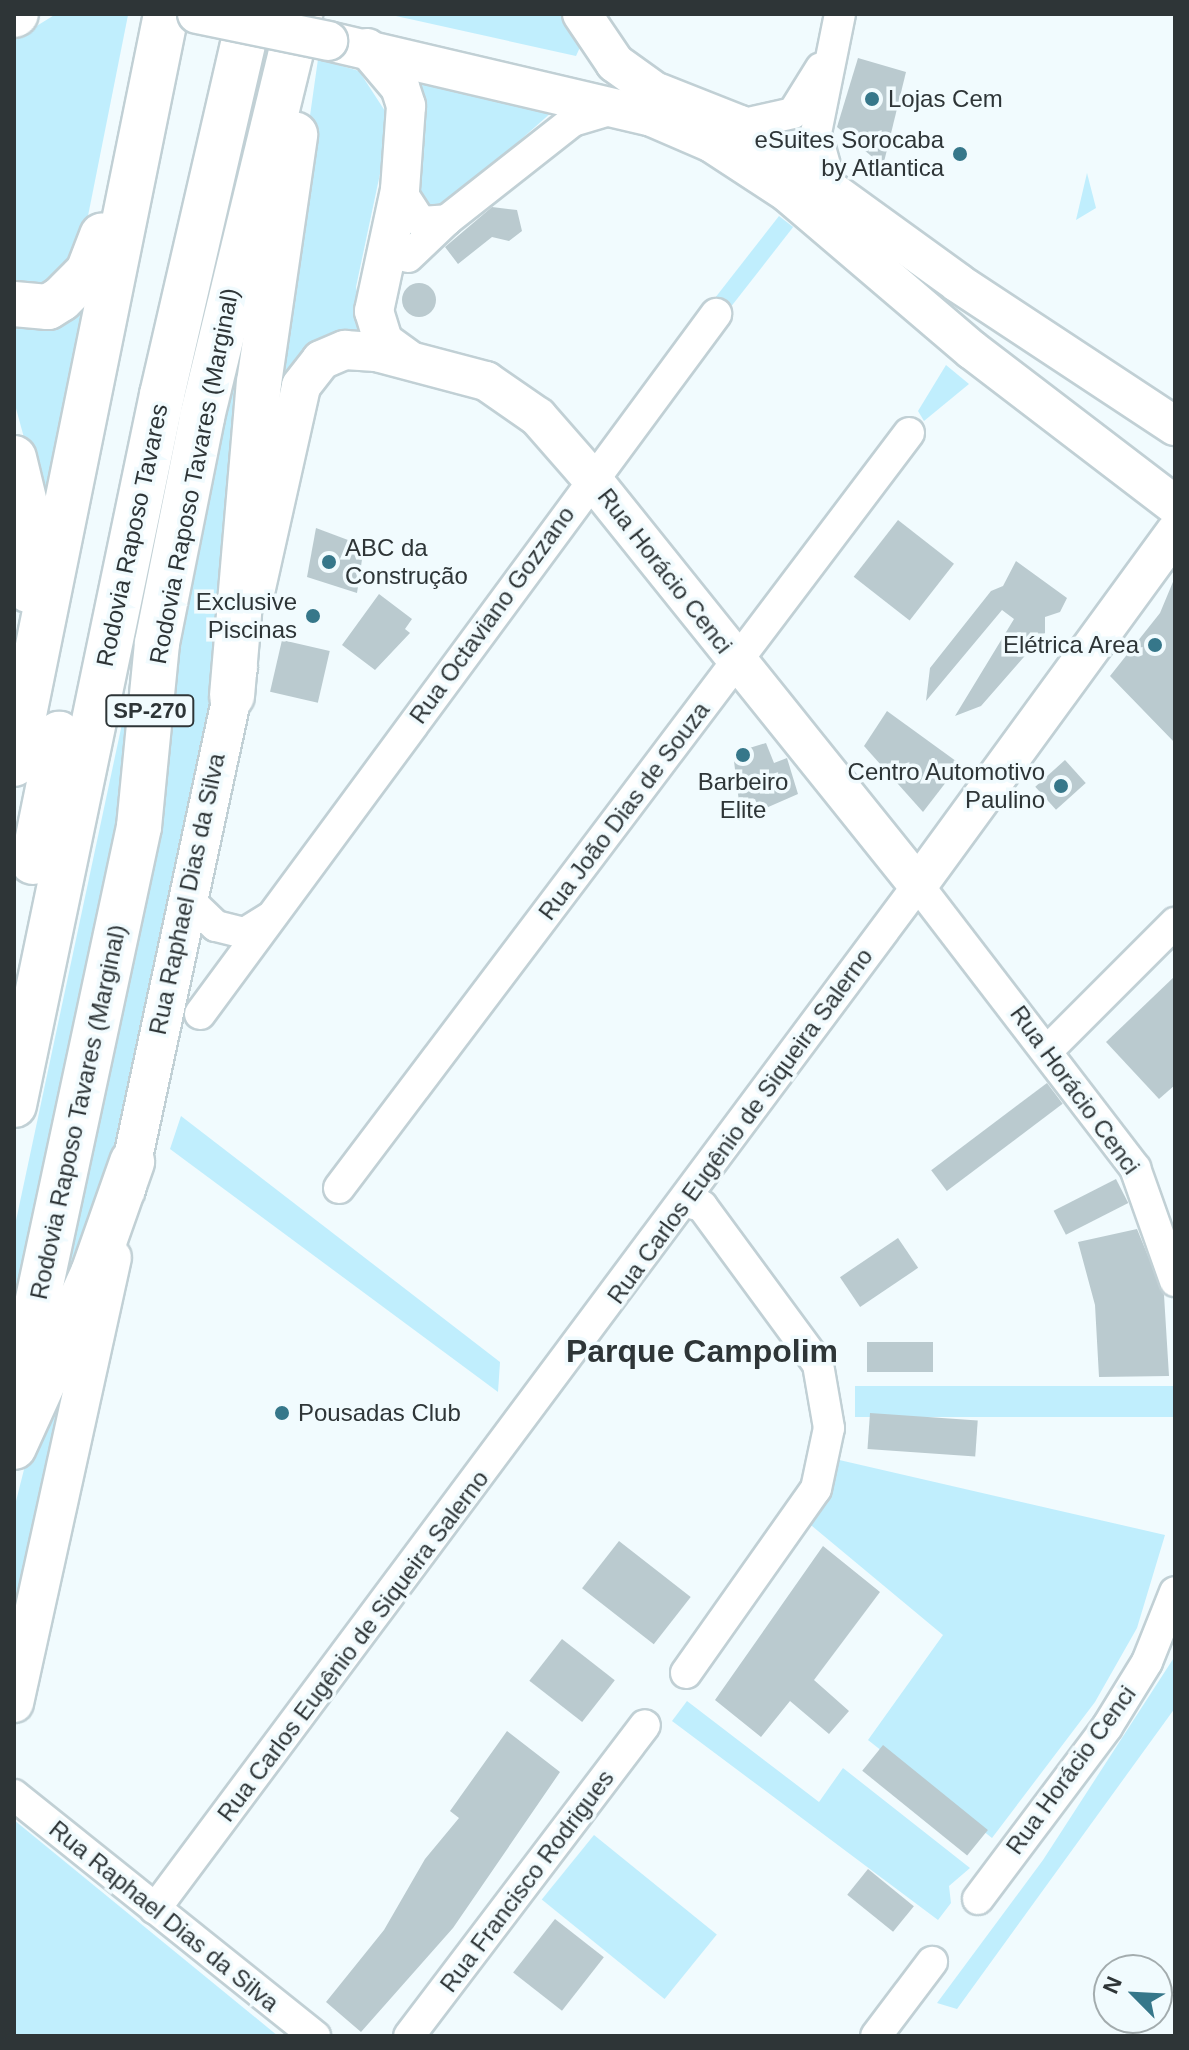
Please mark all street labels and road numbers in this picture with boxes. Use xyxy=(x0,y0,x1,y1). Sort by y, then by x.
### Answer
street label: Rodovia Raposo Tavares (Marginal) xyxy=(143,285,245,667)
street label: Rodovia Raposo Tavares xyxy=(90,401,174,669)
street label: Rua Horácio Cenci xyxy=(592,483,738,659)
street label: Rua Octaviano Gozzano xyxy=(404,501,580,729)
road number: SP-270 xyxy=(104,693,196,729)
street label: Rua João Dias de Souza xyxy=(533,696,715,926)
street label: Rua Raphael Dias da Silva xyxy=(143,751,231,1037)
street label: Rodovia Raposo Tavares (Marginal) xyxy=(24,922,132,1302)
street label: Rua Carlos Eugênio de Siqueira Salerno xyxy=(601,943,879,1309)
street label: Rua Horácio Cenci xyxy=(1004,1000,1146,1180)
street label: Rua Carlos Eugênio de Siqueira Salerno xyxy=(211,1465,495,1827)
street label: Rua Horácio Cenci xyxy=(1000,1680,1142,1860)
street label: Rua Francisco Rodrigues xyxy=(434,1764,620,1998)
street label: Rua Raphael Dias da Silva xyxy=(43,1815,285,2017)

